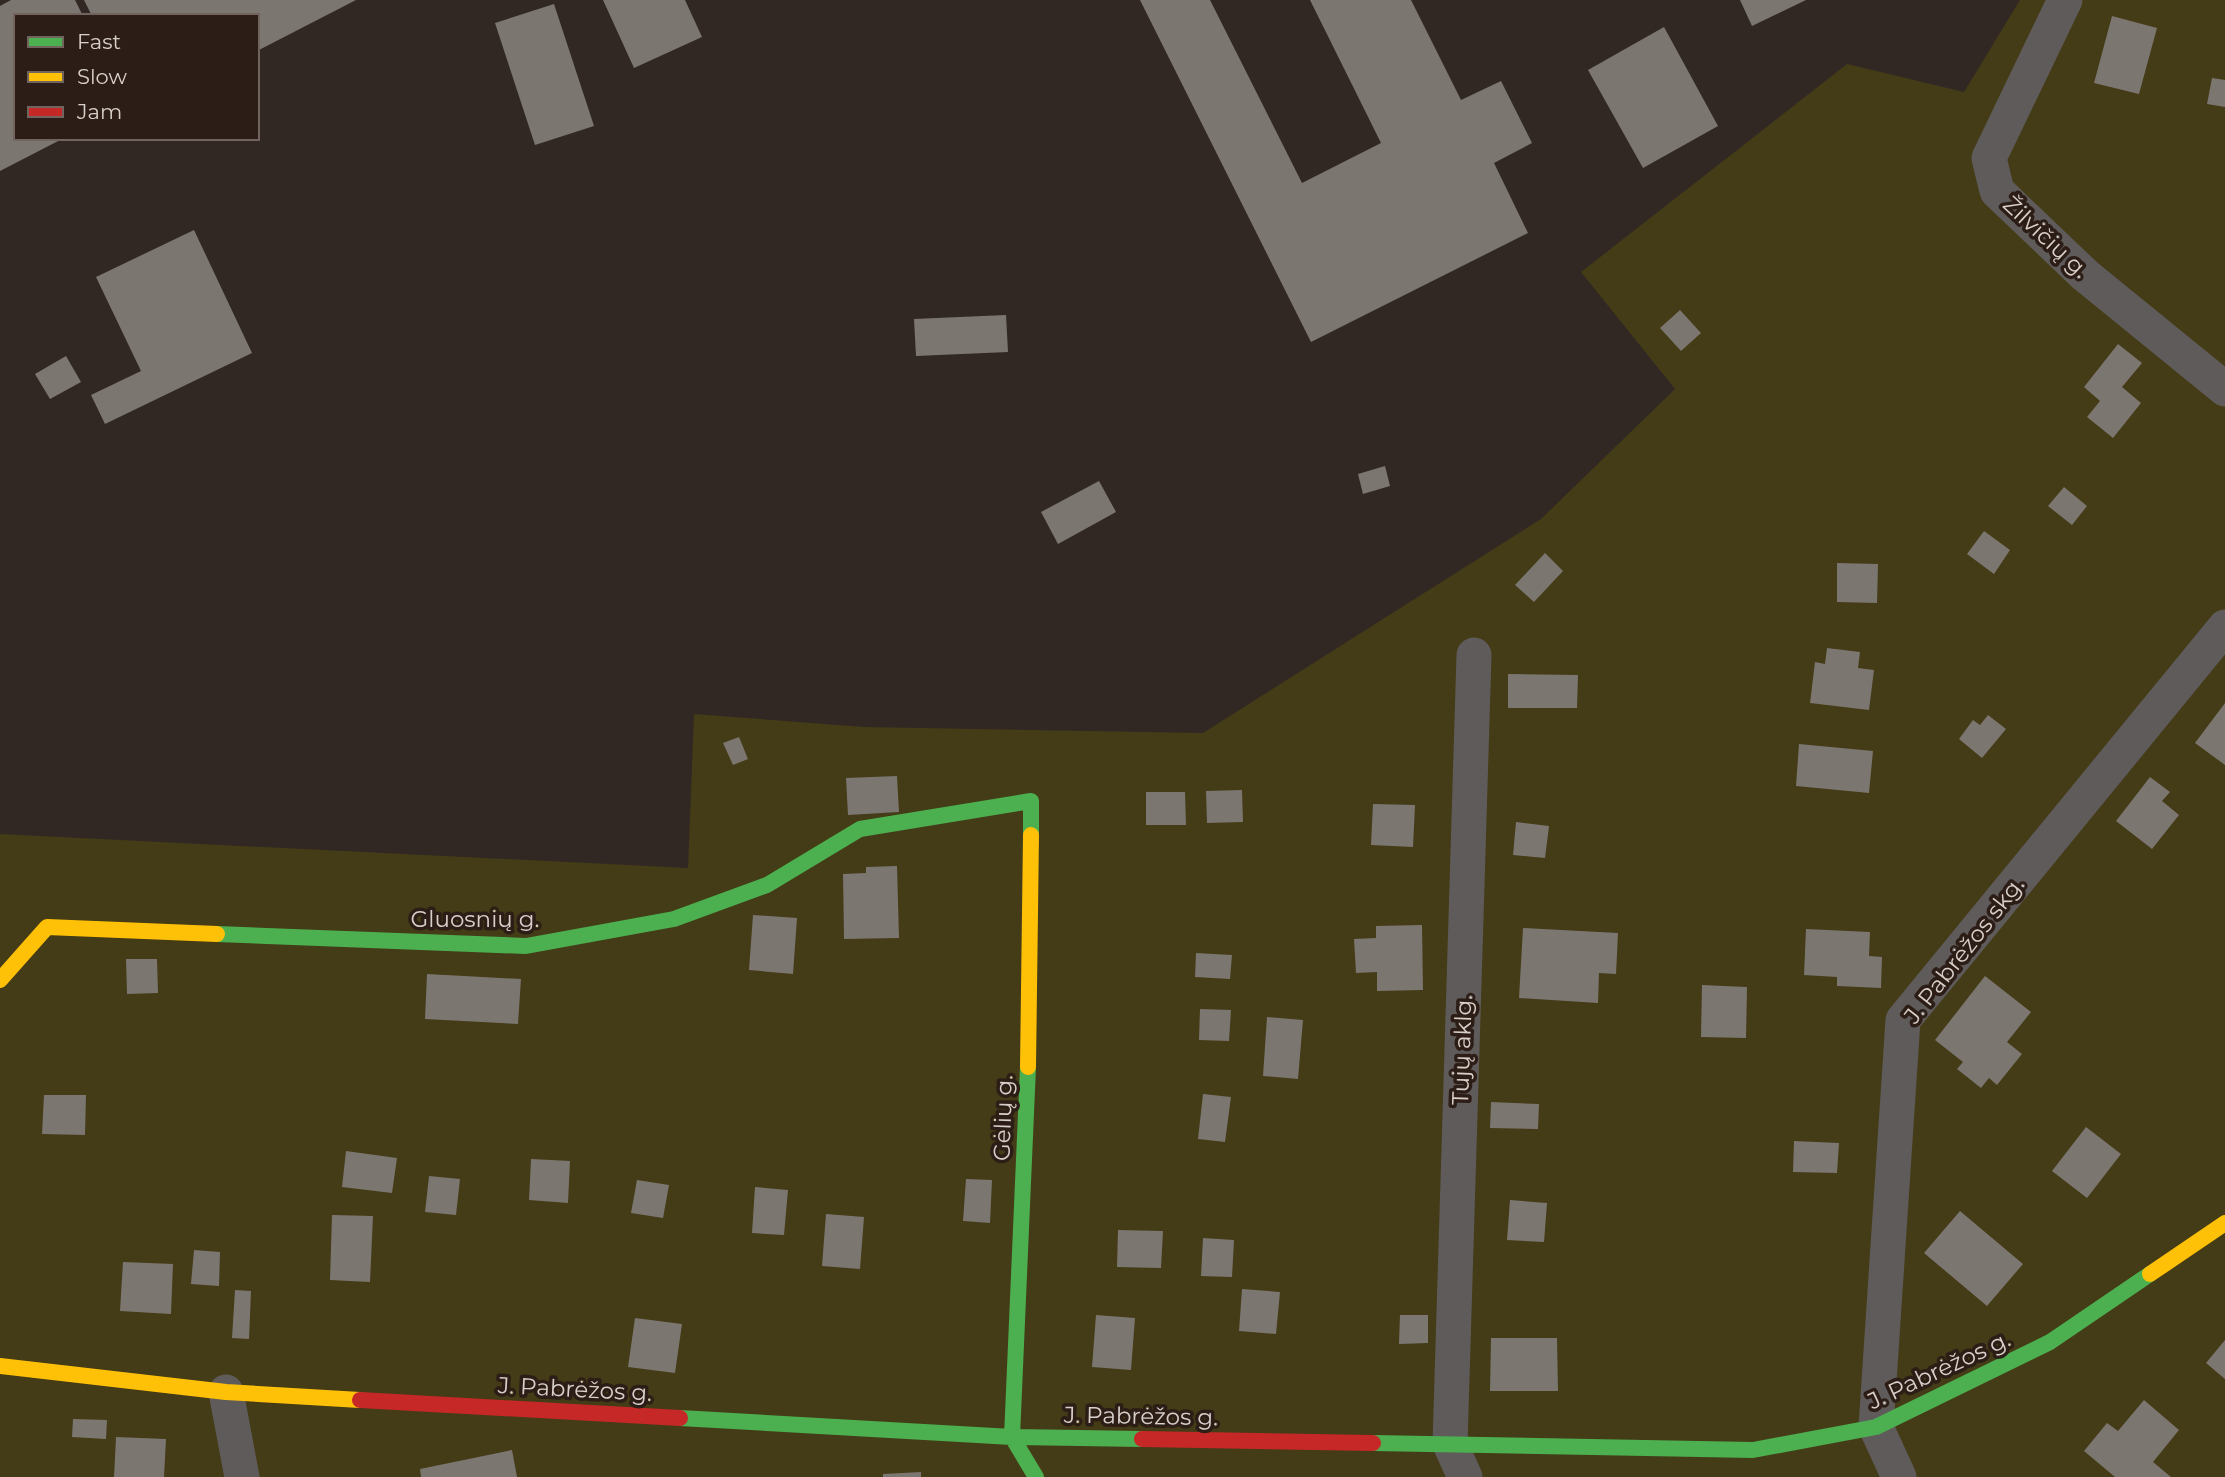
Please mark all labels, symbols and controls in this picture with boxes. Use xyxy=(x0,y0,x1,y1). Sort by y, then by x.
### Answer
legend xyxy=(14,14,259,140)
text: Fast xyxy=(77,29,121,54)
text: Slow xyxy=(77,64,127,89)
text: Jam xyxy=(76,99,122,124)
street label: Žilvičių g. xyxy=(1997,190,2095,284)
street label: J. Pabrėžos skg. xyxy=(1897,871,2030,1030)
street label: Gluosnių g. xyxy=(411,905,539,933)
street label: Tujų aklg. xyxy=(1446,994,1478,1106)
street label: Gėlių g. xyxy=(988,1074,1018,1162)
street label: J. Pabrėžos g. xyxy=(1862,1325,2015,1416)
street label: J. Pabrėžos g. xyxy=(496,1371,653,1407)
street label: J. Pabrėžos g. xyxy=(1063,1401,1218,1431)

